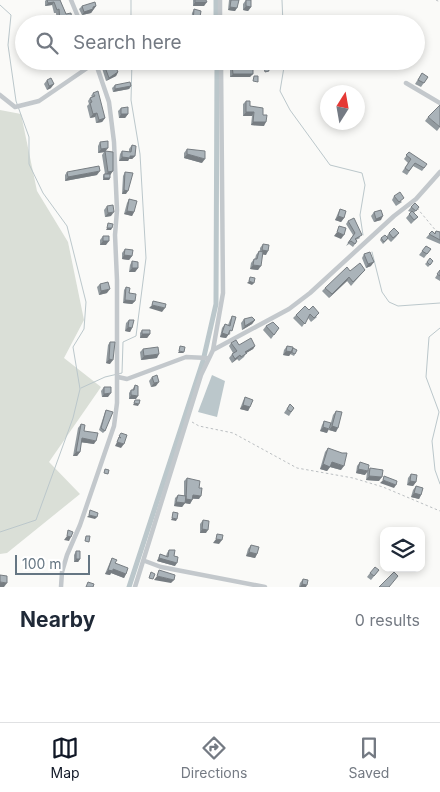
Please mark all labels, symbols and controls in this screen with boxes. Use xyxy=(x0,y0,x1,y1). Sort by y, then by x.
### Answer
search box xyxy=(15,15,425,70)
icon: search xyxy=(33,29,61,57)
text: Search here xyxy=(73,31,182,54)
north arrow xyxy=(320,85,365,130)
map controls xyxy=(380,527,425,572)
button: layers xyxy=(380,527,425,572)
scale bar xyxy=(15,552,90,575)
text: 100 m xyxy=(22,555,62,572)
text: Nearby xyxy=(20,607,95,632)
text: 0 results xyxy=(355,610,420,630)
tab: Map xyxy=(51,734,80,781)
tab: Directions xyxy=(181,734,247,781)
tab: Saved xyxy=(348,734,389,781)

